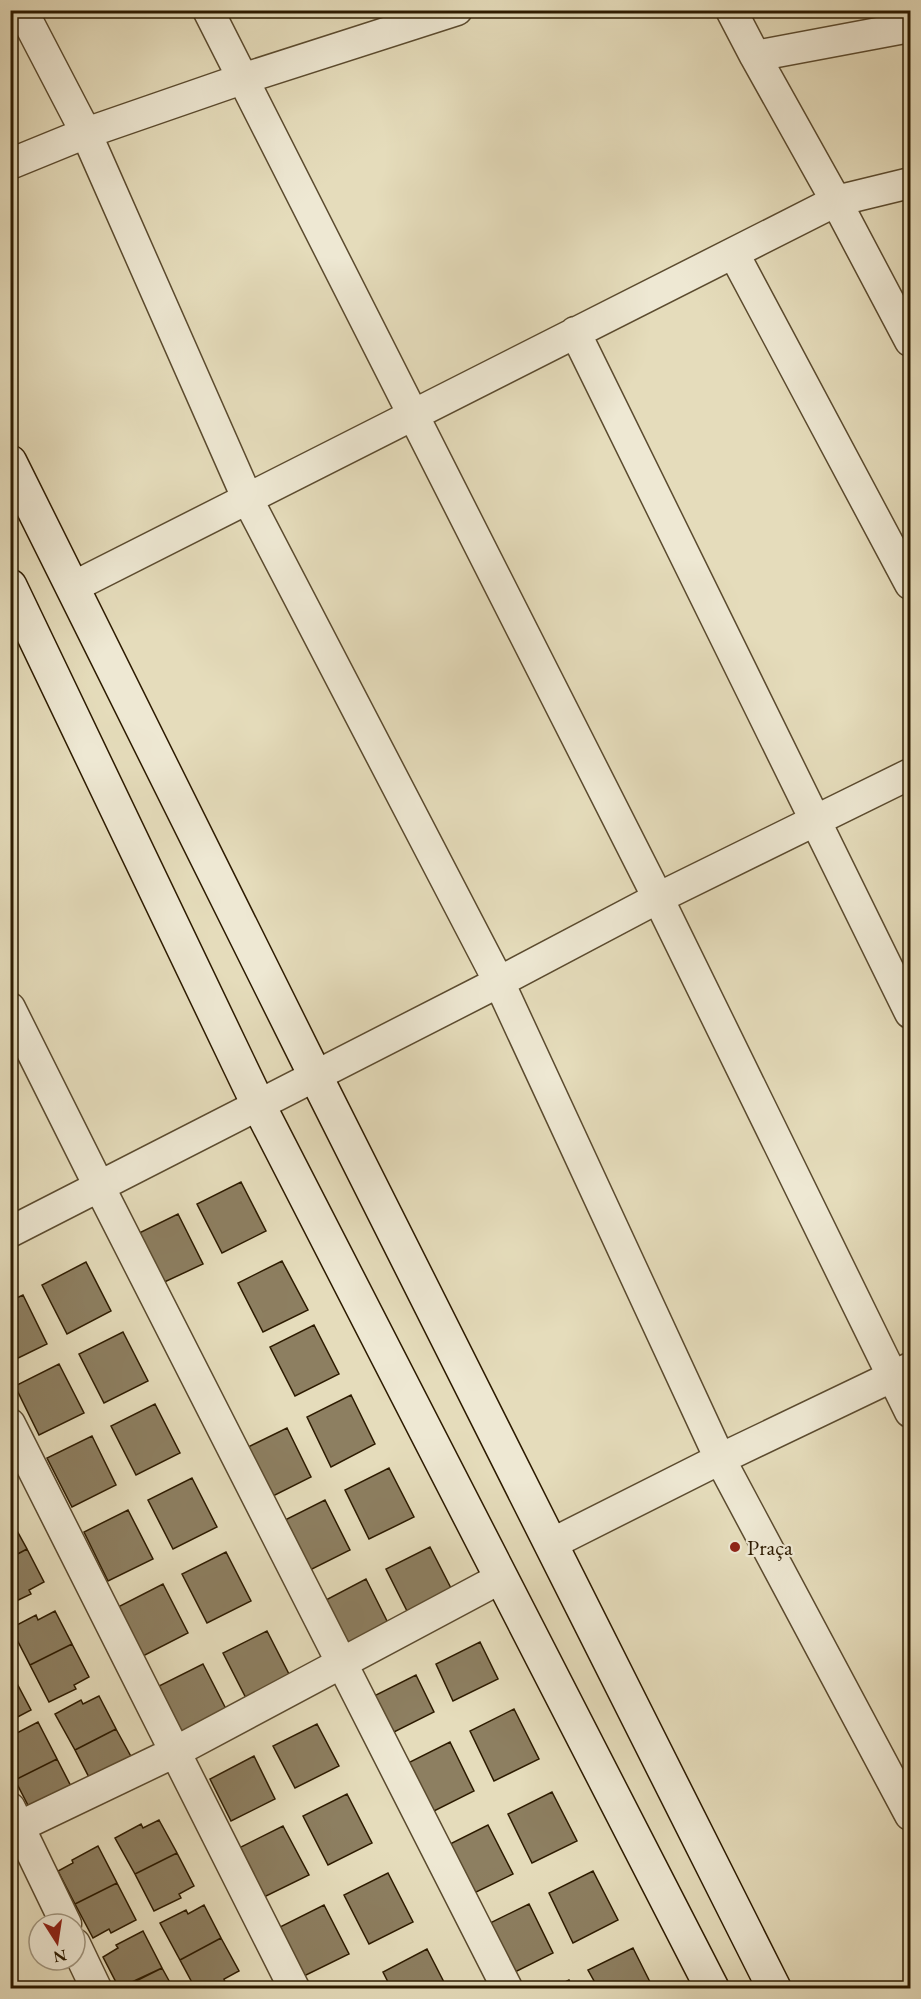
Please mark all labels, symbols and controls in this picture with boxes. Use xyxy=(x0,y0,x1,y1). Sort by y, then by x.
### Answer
place label: Praça xyxy=(747,1533,793,1562)
marker: Praça xyxy=(728,1540,742,1554)
north arrow xyxy=(27,1912,87,1972)
text: N xyxy=(51,1945,69,1968)

